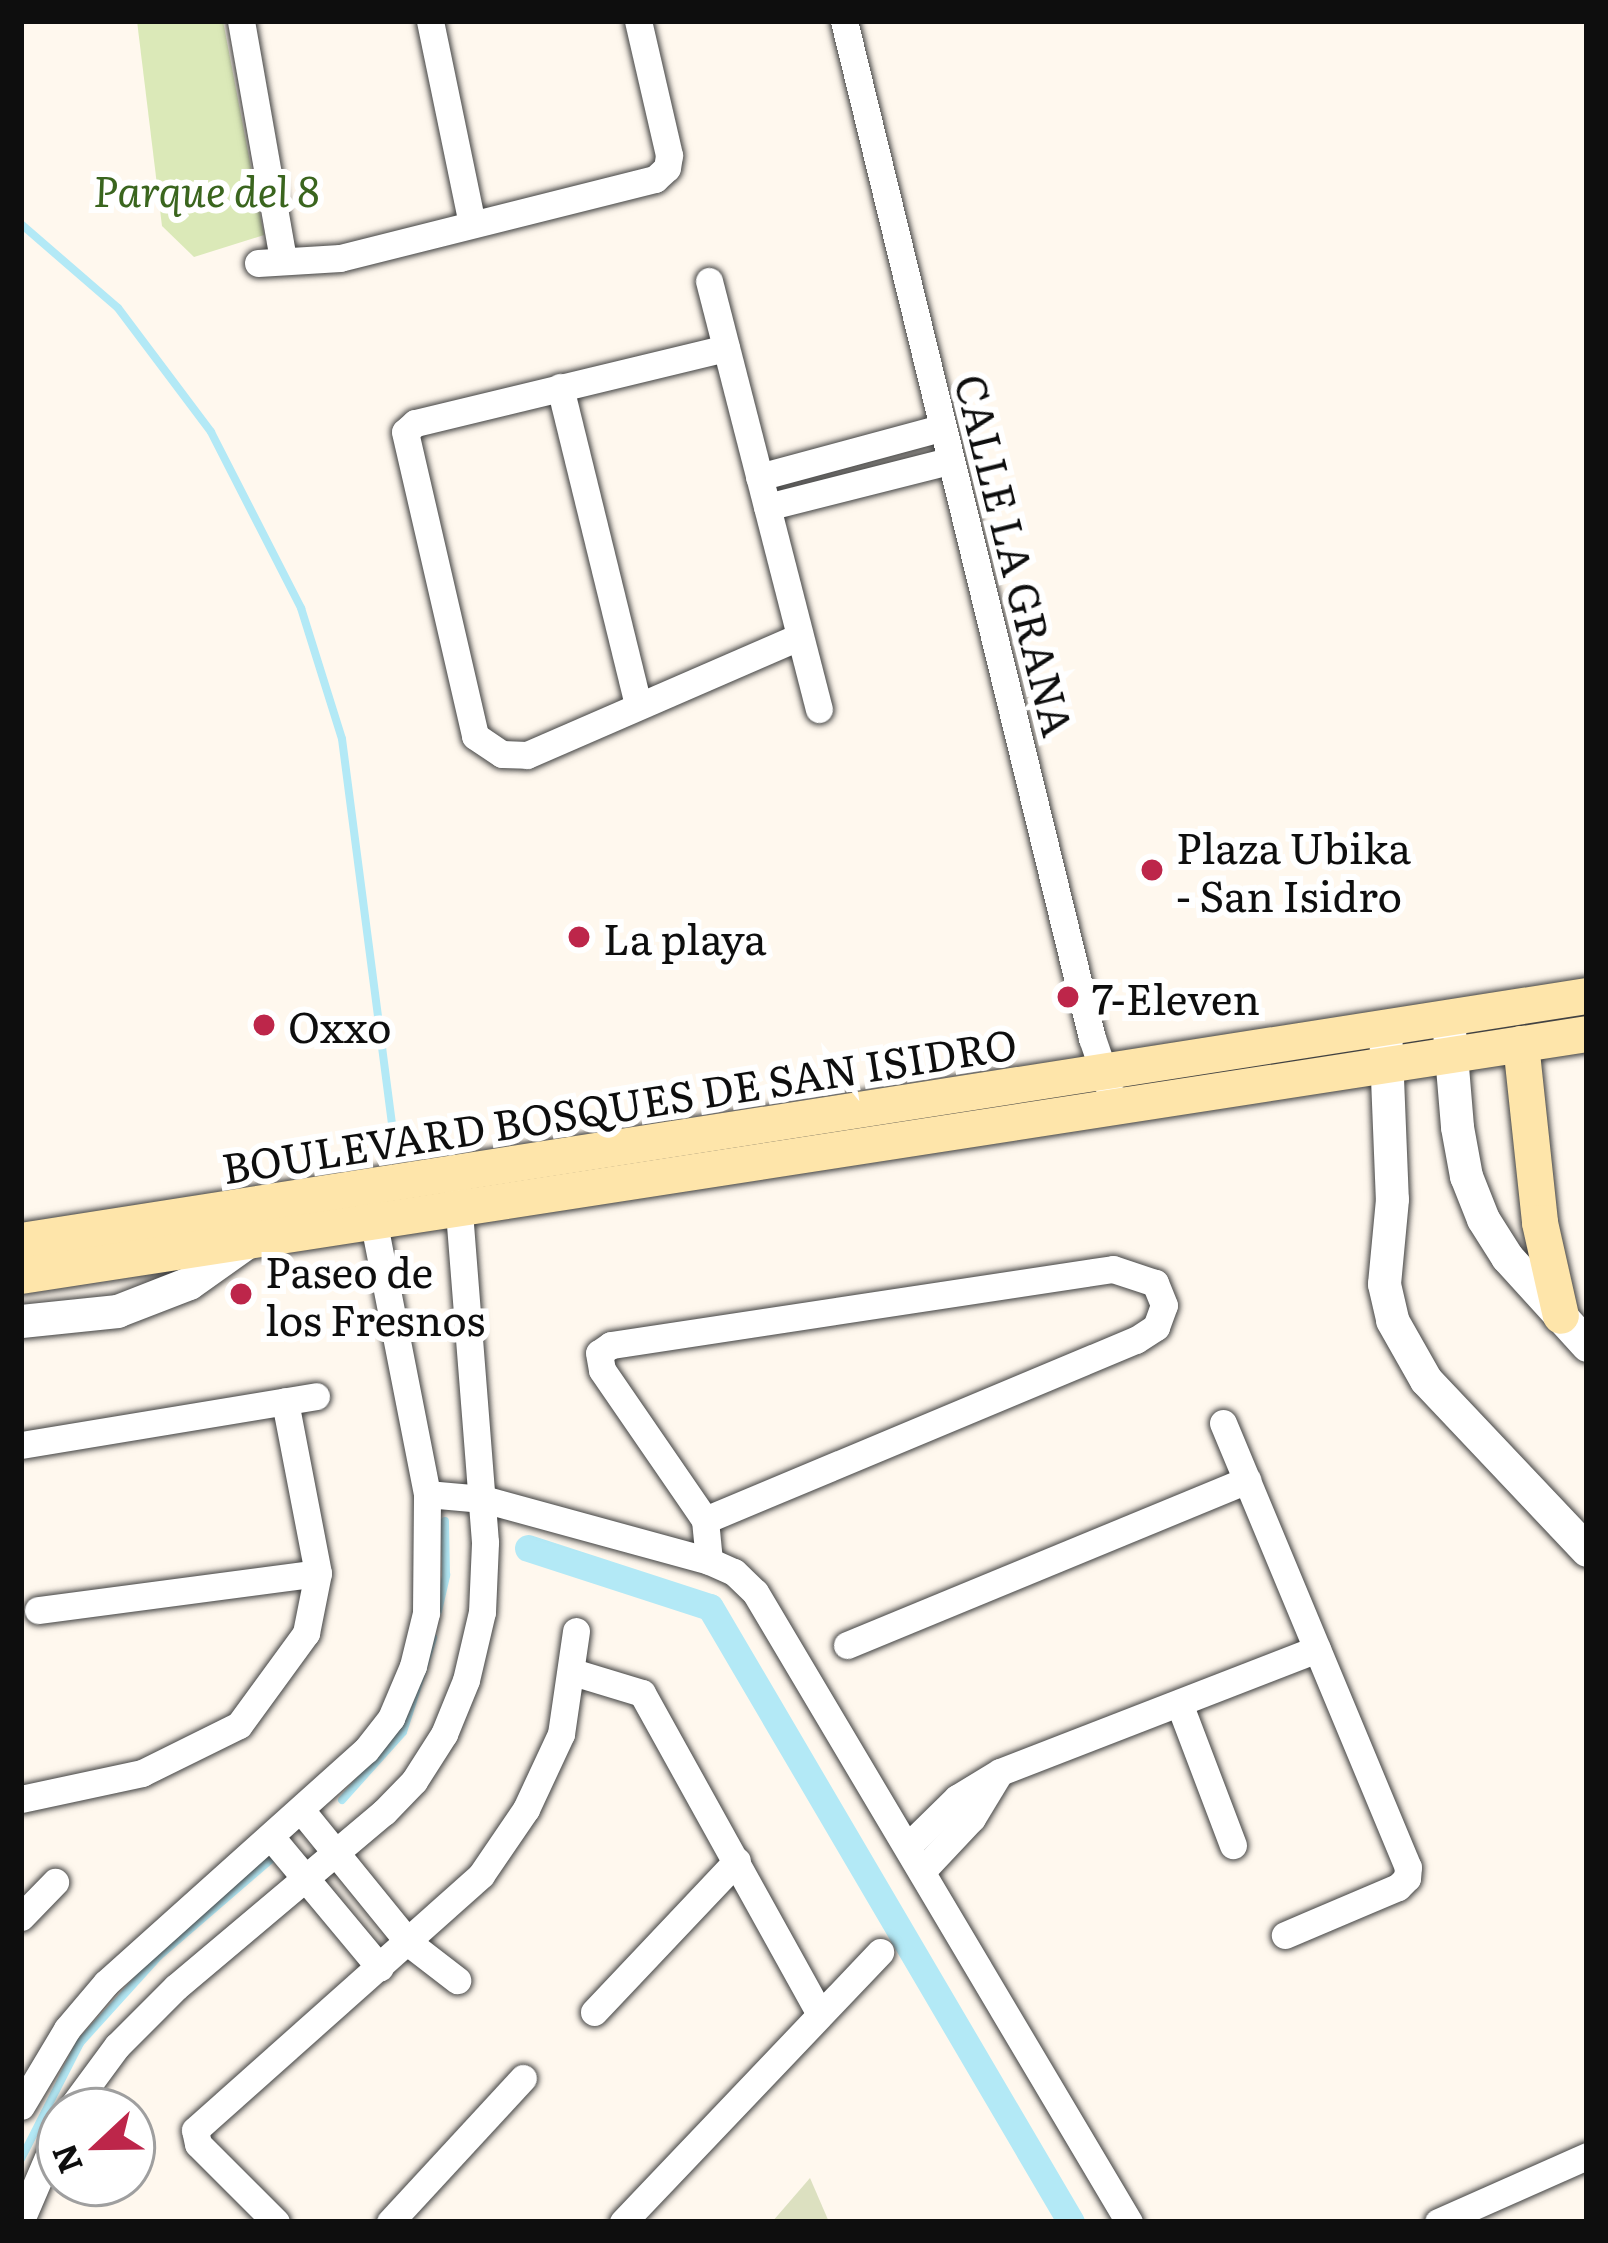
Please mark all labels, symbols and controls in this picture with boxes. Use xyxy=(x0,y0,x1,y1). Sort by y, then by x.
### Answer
park label: Parque del 8 xyxy=(93,164,319,214)
street label: CALLE LA GRANA xyxy=(947,369,1085,741)
place label: Plaza Ubika - San Isidro xyxy=(1176,821,1411,920)
marker: Plaza Ubika - San Isidro xyxy=(1139,857,1165,883)
place label: La playa xyxy=(603,912,767,962)
marker: La playa xyxy=(566,924,592,950)
place label: 7-Eleven xyxy=(1092,972,1260,1022)
marker: 7-Eleven xyxy=(1055,984,1081,1010)
place label: Oxxo xyxy=(288,1000,392,1050)
marker: Oxxo xyxy=(251,1012,277,1038)
street label: BOULEVARD BOSQUES DE SAN ISIDRO xyxy=(218,1016,1020,1192)
place label: Paseo de los Fresnos xyxy=(265,1245,485,1344)
marker: Paseo de los Fresnos xyxy=(228,1281,254,1307)
north arrow xyxy=(36,2087,156,2207)
text: N xyxy=(37,2138,93,2182)

